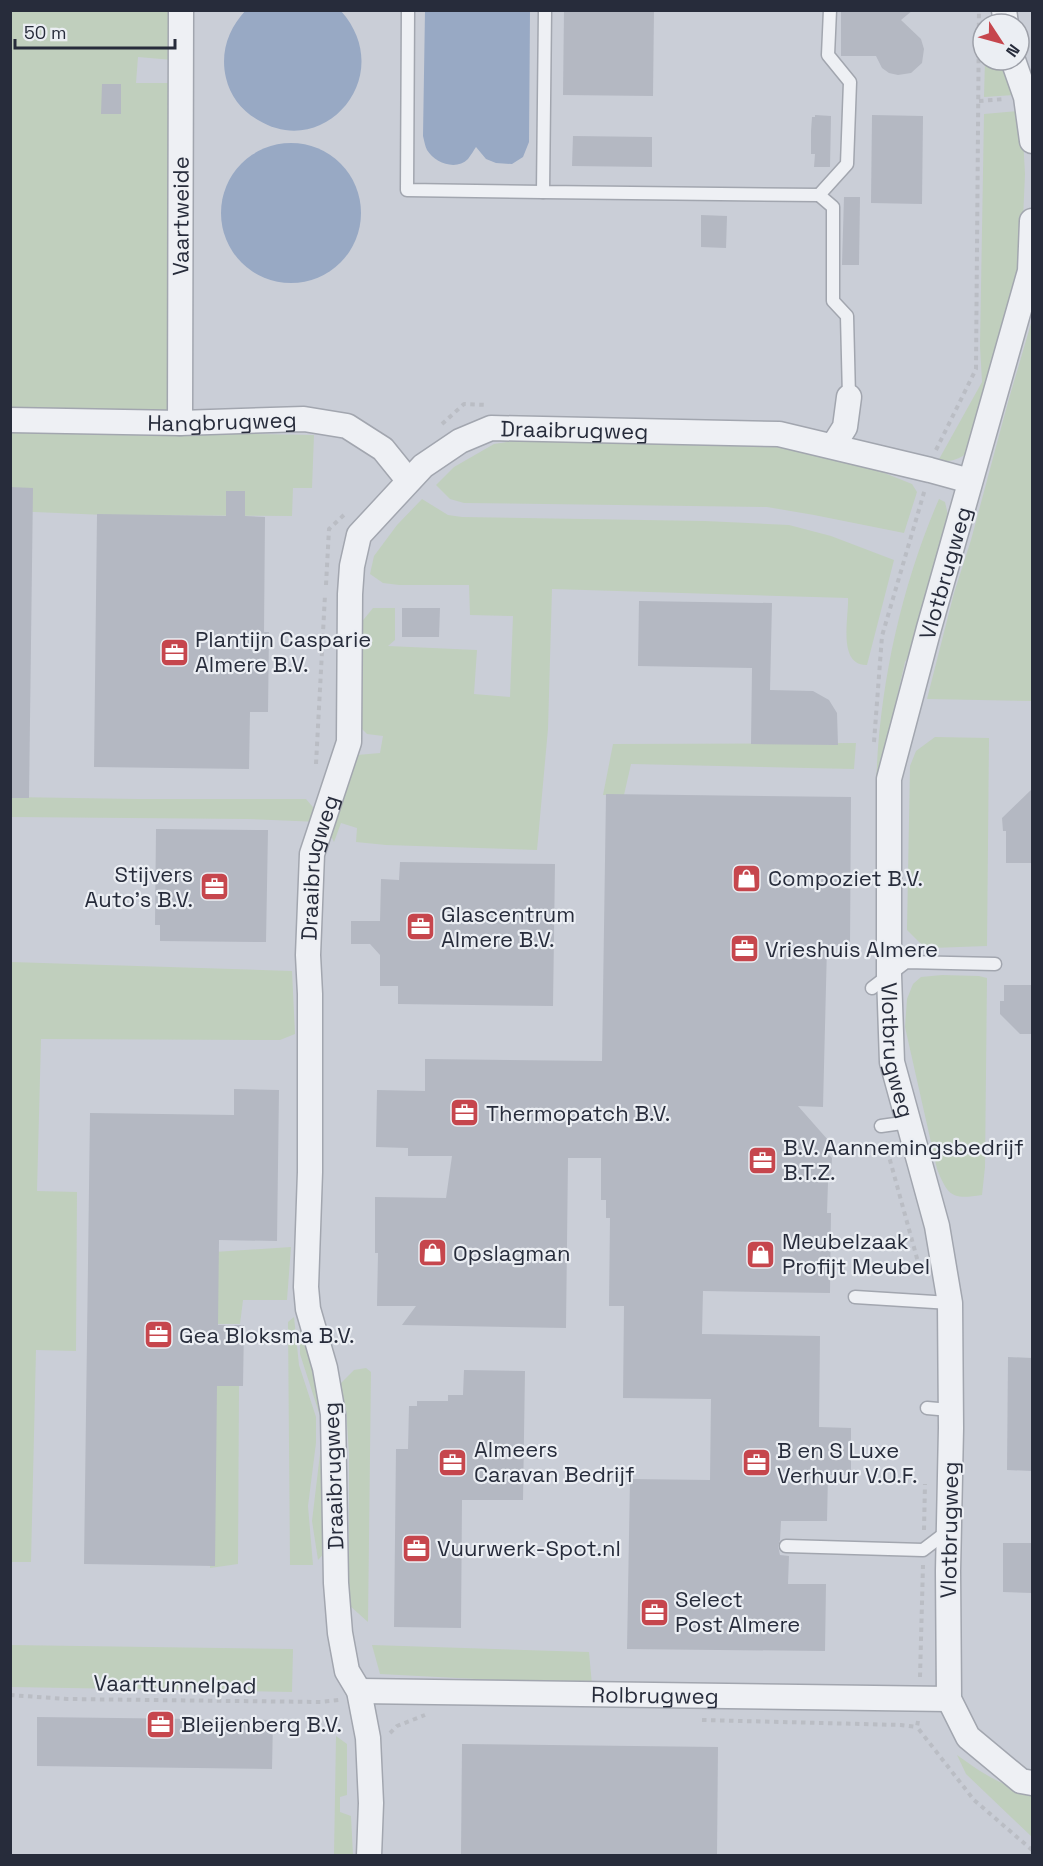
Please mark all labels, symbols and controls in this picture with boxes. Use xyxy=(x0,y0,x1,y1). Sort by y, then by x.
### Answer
scale bar xyxy=(15,12,176,50)
north arrow xyxy=(971,12,1031,72)
text: 50 m xyxy=(24,21,66,44)
text: N xyxy=(1001,40,1024,61)
street label: Vaartweide xyxy=(166,156,195,276)
street label: Hangbrugweg xyxy=(147,405,297,437)
street label: Draaibrugweg xyxy=(500,414,648,445)
street label: Vlotbrugweg xyxy=(913,503,977,643)
place label: Plantijn Casparie Almere B.V. xyxy=(195,625,371,678)
office icon: Plantijn Casparie Almere B.V. xyxy=(158,636,190,668)
street label: Draaibrugweg xyxy=(295,791,345,941)
place label: Stijvers Auto's B.V. xyxy=(84,860,193,913)
shop icon: Compoziet B.V. xyxy=(731,862,763,894)
place label: Compoziet B.V. xyxy=(768,864,923,892)
office icon: Stijvers Auto's B.V. xyxy=(198,871,230,903)
place label: Glascentrum Almere B.V. xyxy=(441,900,575,953)
office icon: Glascentrum Almere B.V. xyxy=(404,911,436,943)
office icon: Vrieshuis Almere xyxy=(728,933,760,965)
place label: Vrieshuis Almere xyxy=(765,935,938,963)
street label: Vlotbrugweg xyxy=(875,982,921,1121)
office icon: Thermopatch B.V. xyxy=(449,1097,481,1129)
place label: Thermopatch B.V. xyxy=(486,1099,670,1127)
place label: B.V. Aannemingsbedrijf B.T.Z. xyxy=(783,1133,1024,1186)
office icon: B.V. Aannemingsbedrijf B.T.Z. xyxy=(746,1144,778,1176)
place label: Meubelzaak Profijt Meubel xyxy=(782,1227,930,1280)
shop icon: Opslagman xyxy=(416,1237,448,1269)
shop icon: Meubelzaak Profijt Meubel xyxy=(745,1238,777,1270)
place label: Opslagman xyxy=(453,1239,570,1267)
office icon: Gea Bloksma B.V. xyxy=(142,1319,174,1351)
place label: Gea Bloksma B.V. xyxy=(179,1321,355,1349)
street label: Draaibrugweg xyxy=(316,1402,350,1550)
place label: Almeers Caravan Bedrijf xyxy=(474,1435,635,1488)
place label: B en S Luxe Verhuur V.O.F. xyxy=(777,1436,918,1489)
office icon: Almeers Caravan Bedrijf xyxy=(437,1446,469,1478)
office icon: B en S Luxe Verhuur V.O.F. xyxy=(740,1447,772,1479)
street label: Vlotbrugweg xyxy=(934,1461,964,1599)
office icon: Vuurwerk-Spot.nl xyxy=(400,1532,432,1564)
place label: Vuurwerk-Spot.nl xyxy=(437,1534,621,1562)
place label: Select Post Almere xyxy=(675,1585,800,1638)
office icon: Select Post Almere xyxy=(638,1596,670,1628)
street label: Vaarttunnelpad xyxy=(93,1669,257,1699)
street label: Rolbrugweg xyxy=(591,1680,719,1710)
office icon: Bleijenberg B.V. xyxy=(144,1708,176,1740)
place label: Bleijenberg B.V. xyxy=(181,1710,342,1738)

